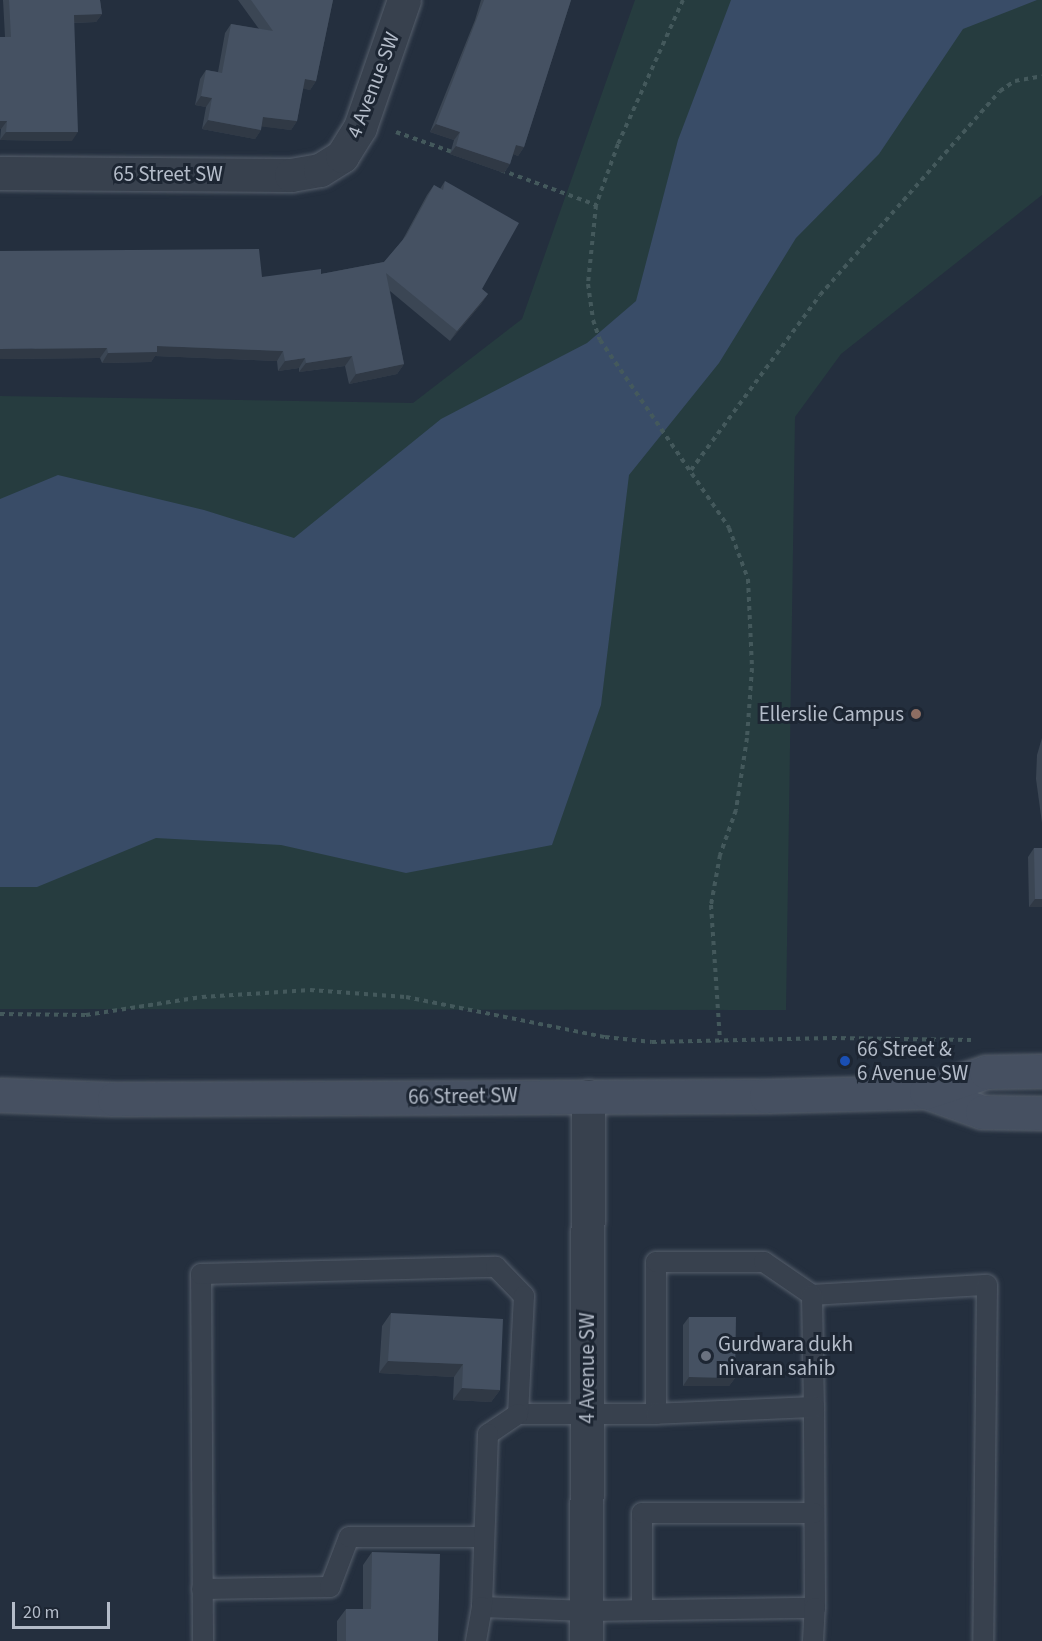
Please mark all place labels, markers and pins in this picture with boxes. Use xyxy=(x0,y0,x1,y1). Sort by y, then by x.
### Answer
place label: Ellerslie Campus xyxy=(759,701,904,727)
marker: Ellerslie Campus xyxy=(909,707,923,721)
place label: 66 Street & 6 Avenue SW xyxy=(857,1036,968,1086)
marker: 66 Street & 6 Avenue SW xyxy=(838,1054,852,1068)
place label: Gurdwara dukh nivaran sahib xyxy=(718,1331,853,1381)
marker: Gurdwara dukh nivaran sahib xyxy=(699,1349,713,1363)

